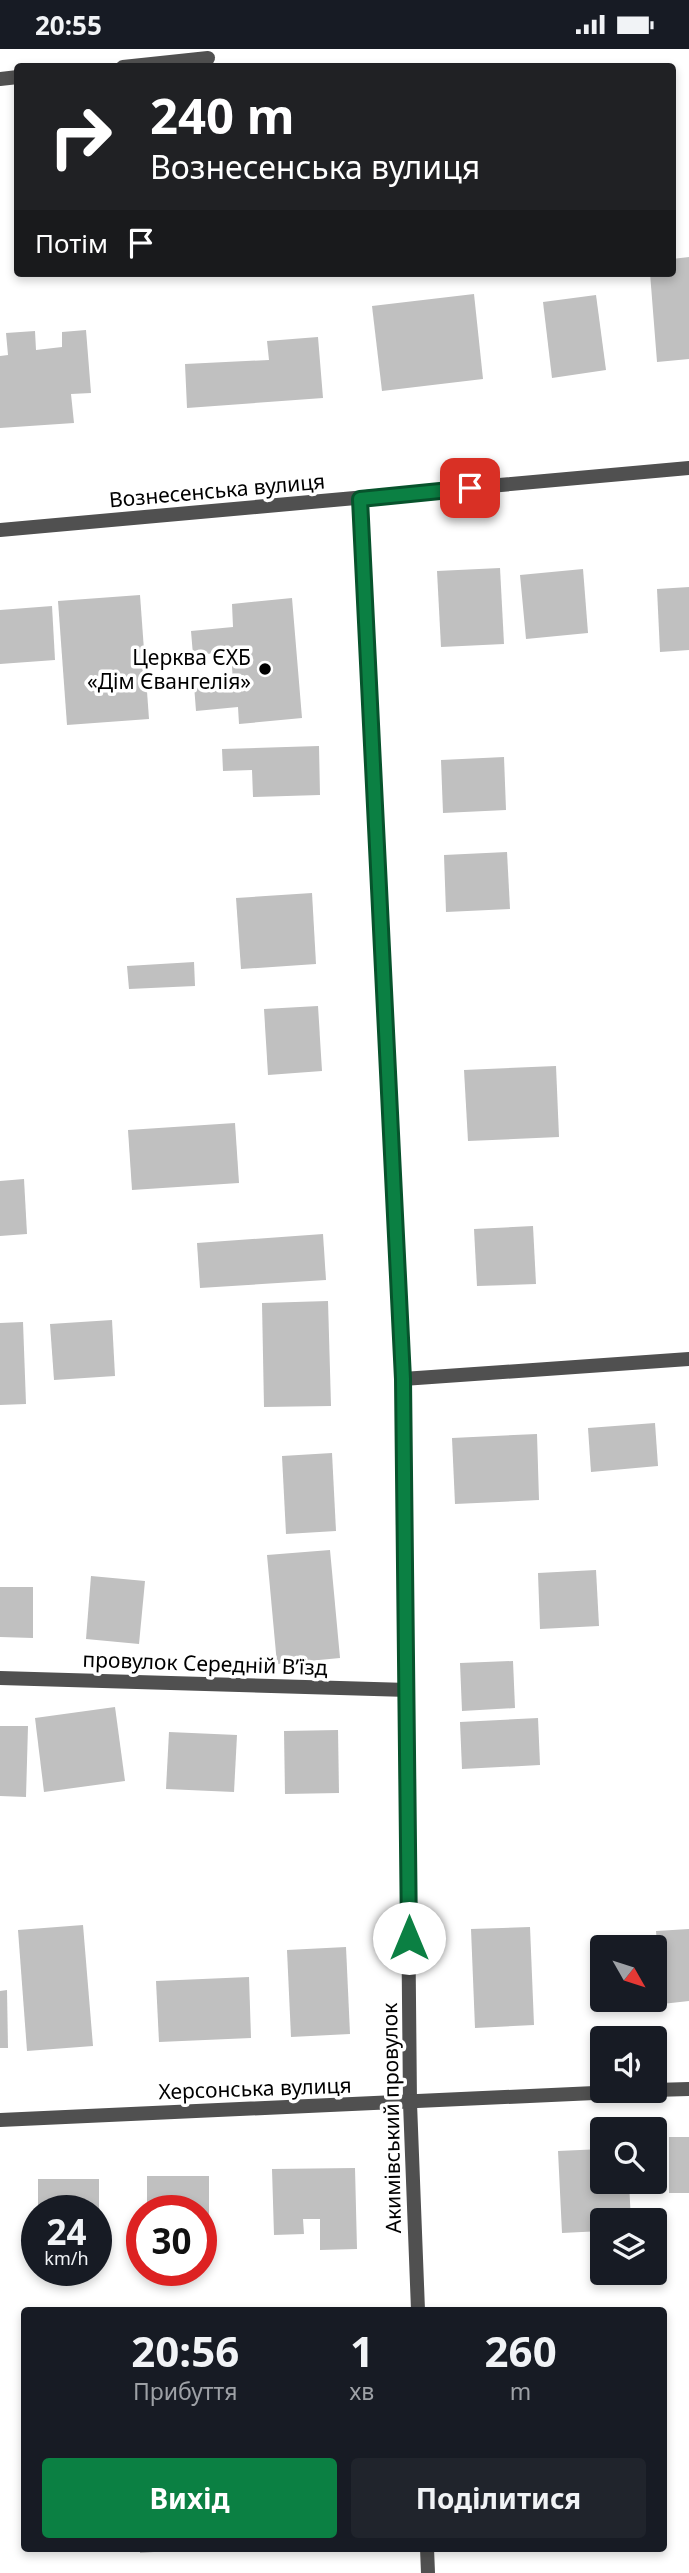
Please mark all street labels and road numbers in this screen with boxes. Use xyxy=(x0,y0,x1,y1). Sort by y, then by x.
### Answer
street label: Вознесенська вулиця xyxy=(108,467,326,513)
street label: провулок Середній Вʼїзд xyxy=(82,1645,328,1681)
street label: Акимівський провулок xyxy=(375,2002,407,2234)
street label: Херсонська вулиця xyxy=(158,2071,352,2105)

